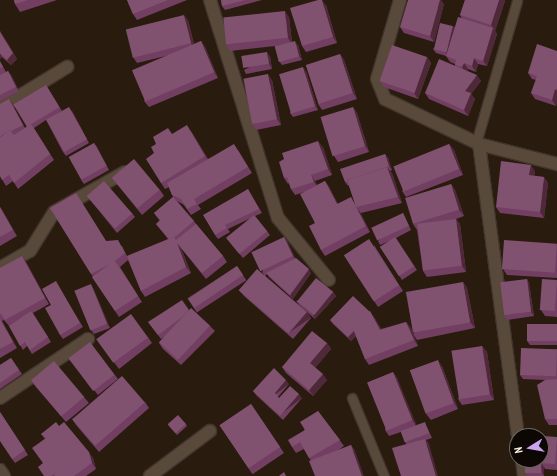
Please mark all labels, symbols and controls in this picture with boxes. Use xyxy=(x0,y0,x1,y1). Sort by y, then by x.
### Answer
north arrow xyxy=(509,428,549,468)
text: N xyxy=(511,446,526,454)

